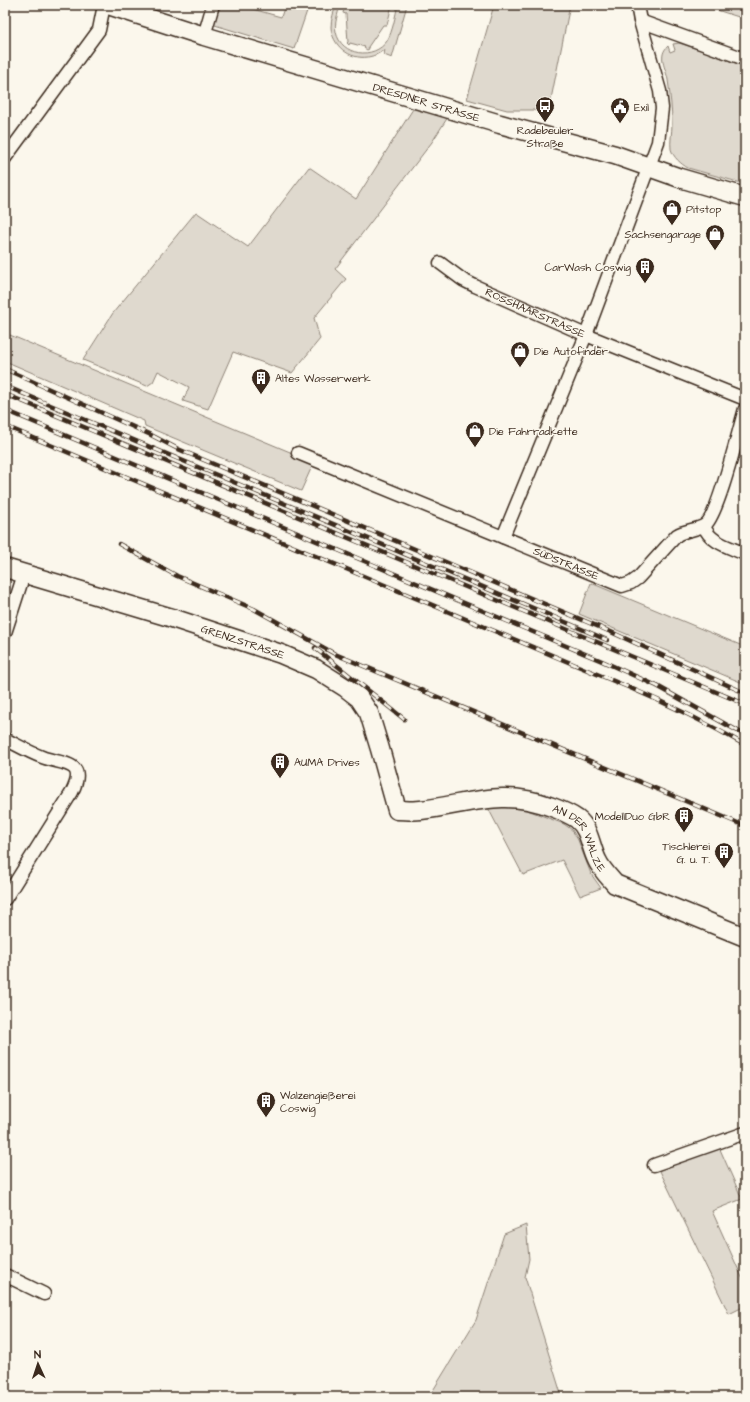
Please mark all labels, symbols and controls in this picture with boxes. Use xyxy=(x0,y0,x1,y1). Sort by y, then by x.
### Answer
street label: DRESDNER STRASSE xyxy=(371,80,482,126)
bus stop icon: Radebeuler Straße xyxy=(534,95,556,123)
public building icon: Exil xyxy=(609,96,631,124)
place label: Exil xyxy=(634,100,649,115)
place label: Radebeuler Straße xyxy=(517,123,573,151)
shop icon: Pitstop xyxy=(661,198,683,226)
place label: Pitstop xyxy=(686,202,721,217)
shop icon: Sachsengarage xyxy=(704,223,726,251)
place label: Sachsengarage xyxy=(624,227,701,243)
building icon: CarWash Coswig xyxy=(634,256,656,284)
place label: CarWash Coswig xyxy=(545,260,631,276)
street label: ROSSHAARSTRASSE xyxy=(483,285,588,342)
shop icon: Die Autofinder xyxy=(509,340,531,368)
place label: Die Autofinder xyxy=(534,344,608,359)
building icon: Altes Wasserwerk xyxy=(250,367,272,395)
place label: Altes Wasserwerk xyxy=(275,371,371,386)
shop icon: Die Fahrradkette xyxy=(464,420,486,448)
place label: Die Fahrradkette xyxy=(489,424,578,439)
street label: SÜDSTRASSE xyxy=(531,543,602,584)
street label: GRENZSTRASSE xyxy=(199,621,287,663)
building icon: AUMA Drives xyxy=(269,751,291,779)
place label: AUMA Drives xyxy=(294,755,360,770)
street label: AN DER WALZE xyxy=(550,801,609,875)
building icon: ModellDuo GbR xyxy=(673,805,695,833)
place label: ModellDuo GbR xyxy=(595,809,670,824)
place label: Tischlerei G. u. T. xyxy=(662,839,710,867)
building icon: Tischlerei G. u. T. xyxy=(713,841,735,869)
place label: Walzengießerei Coswig xyxy=(280,1088,356,1117)
building icon: Walzengießerei Coswig xyxy=(255,1090,277,1118)
north arrow xyxy=(18,1344,58,1384)
text: N xyxy=(34,1347,41,1362)

